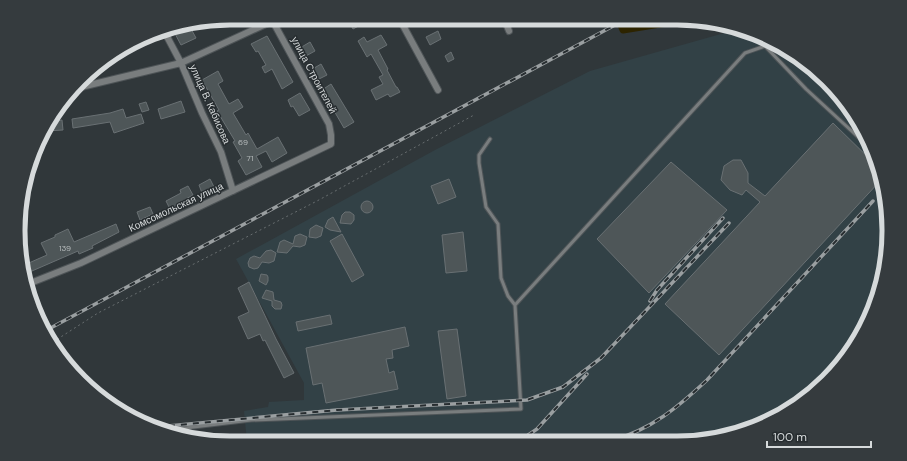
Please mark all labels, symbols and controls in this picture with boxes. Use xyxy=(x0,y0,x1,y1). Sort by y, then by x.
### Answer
street label: улица Строителей xyxy=(288,34,340,116)
street label: улица В. Кабисова xyxy=(187,62,234,146)
house number: 69 xyxy=(238,137,248,147)
house number: 71 xyxy=(247,153,253,163)
street label: Комсомольская улица xyxy=(127,179,226,235)
house number: 139 xyxy=(59,243,71,253)
scale bar xyxy=(767,423,871,449)
text: 100 m xyxy=(773,429,807,445)

